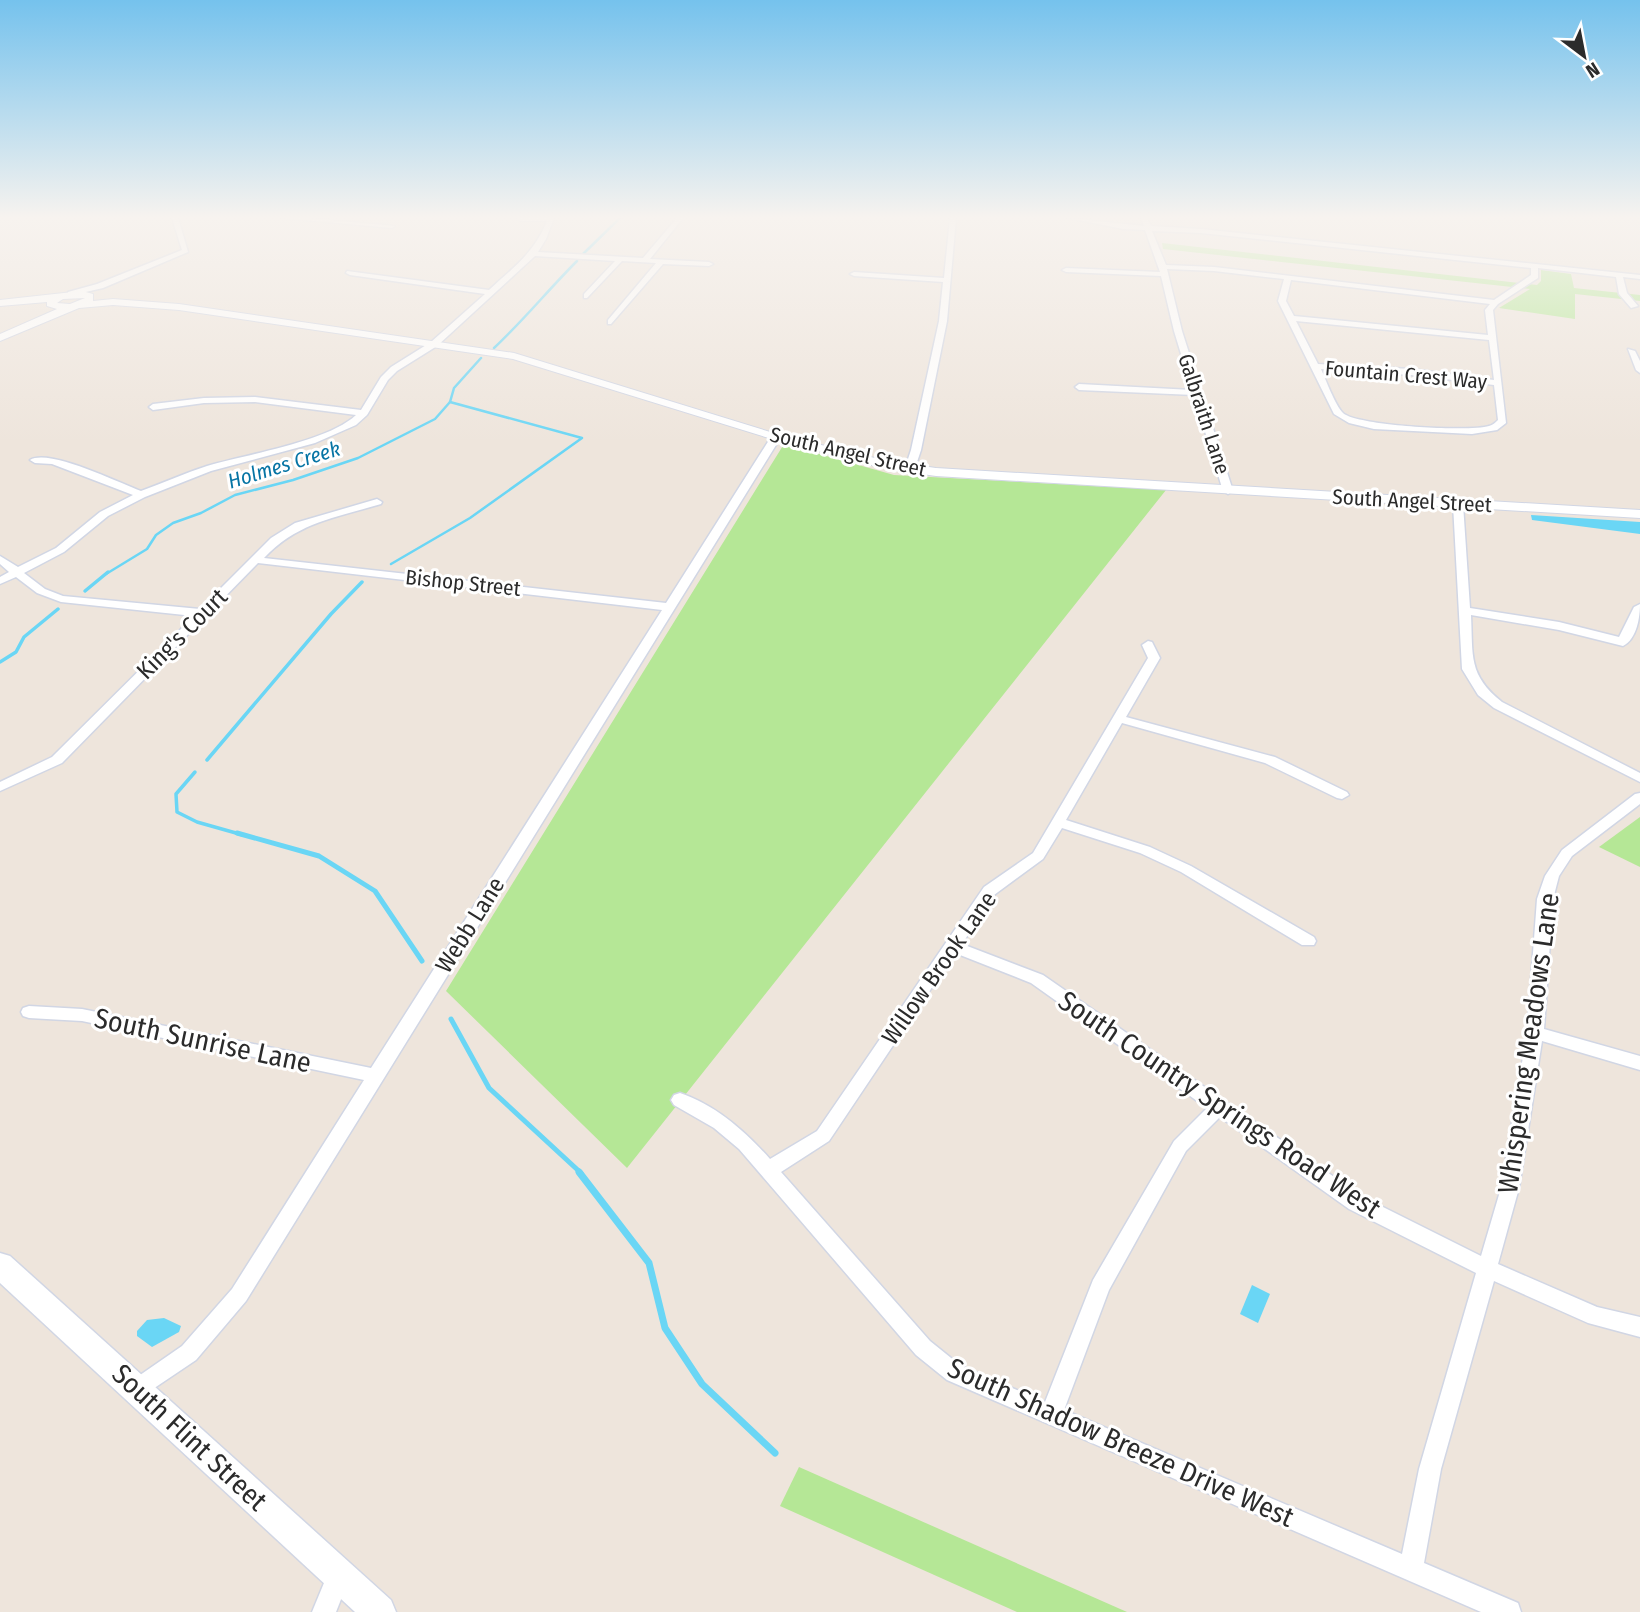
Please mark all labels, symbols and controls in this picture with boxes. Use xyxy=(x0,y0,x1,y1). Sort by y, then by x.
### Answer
north arrow xyxy=(1549,21,1619,91)
text: N xyxy=(1582,57,1604,83)
street label: Galbraith Lane xyxy=(1172,351,1236,477)
street label: Fountain Crest Way xyxy=(1324,355,1489,395)
street label: South Angel Street xyxy=(767,421,929,483)
water label: Holmes Creek xyxy=(225,436,343,494)
street label: South Angel Street xyxy=(1332,484,1492,518)
street label: Bishop Street xyxy=(404,564,522,602)
street label: King's Court xyxy=(131,583,233,685)
street label: Webb Lane xyxy=(430,872,510,978)
street label: Willow Brook Lane xyxy=(876,886,1002,1050)
street label: Whispering Meadows Lane xyxy=(1491,891,1566,1195)
street label: South Country Springs Road West xyxy=(1052,984,1388,1225)
street label: South Sunrise Lane xyxy=(91,1001,314,1080)
street label: South Shadow Breeze Drive West xyxy=(943,1351,1300,1534)
street label: South Flint Street xyxy=(105,1357,274,1518)

